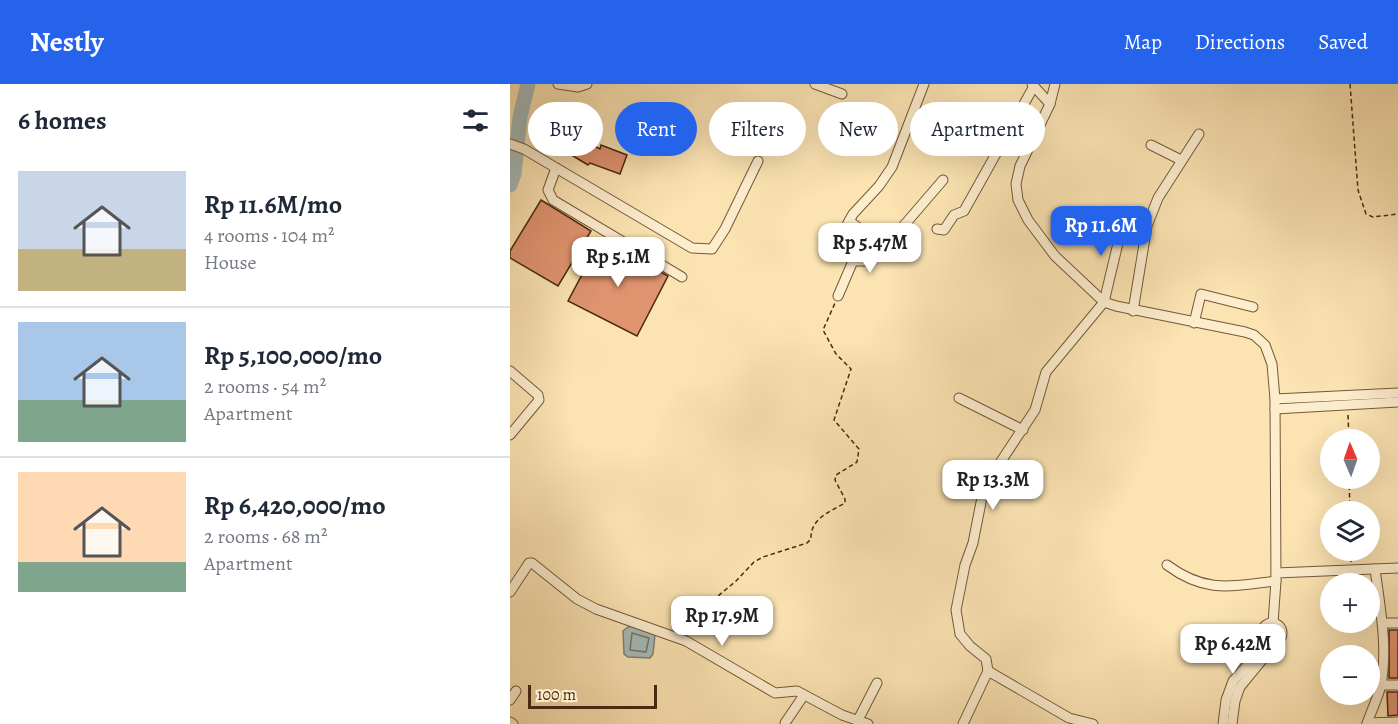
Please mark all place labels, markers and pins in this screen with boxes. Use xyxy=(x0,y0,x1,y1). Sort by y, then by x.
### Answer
pin: Rp 11.6M xyxy=(1039,206,1163,257)
pin: Rp 5.47M xyxy=(808,223,932,274)
pin: Rp 5.1M xyxy=(563,237,673,288)
pin: Rp 13.3M xyxy=(931,460,1055,511)
pin: Rp 17.9M xyxy=(660,596,784,647)
pin: Rp 6.42M xyxy=(1171,624,1295,675)

